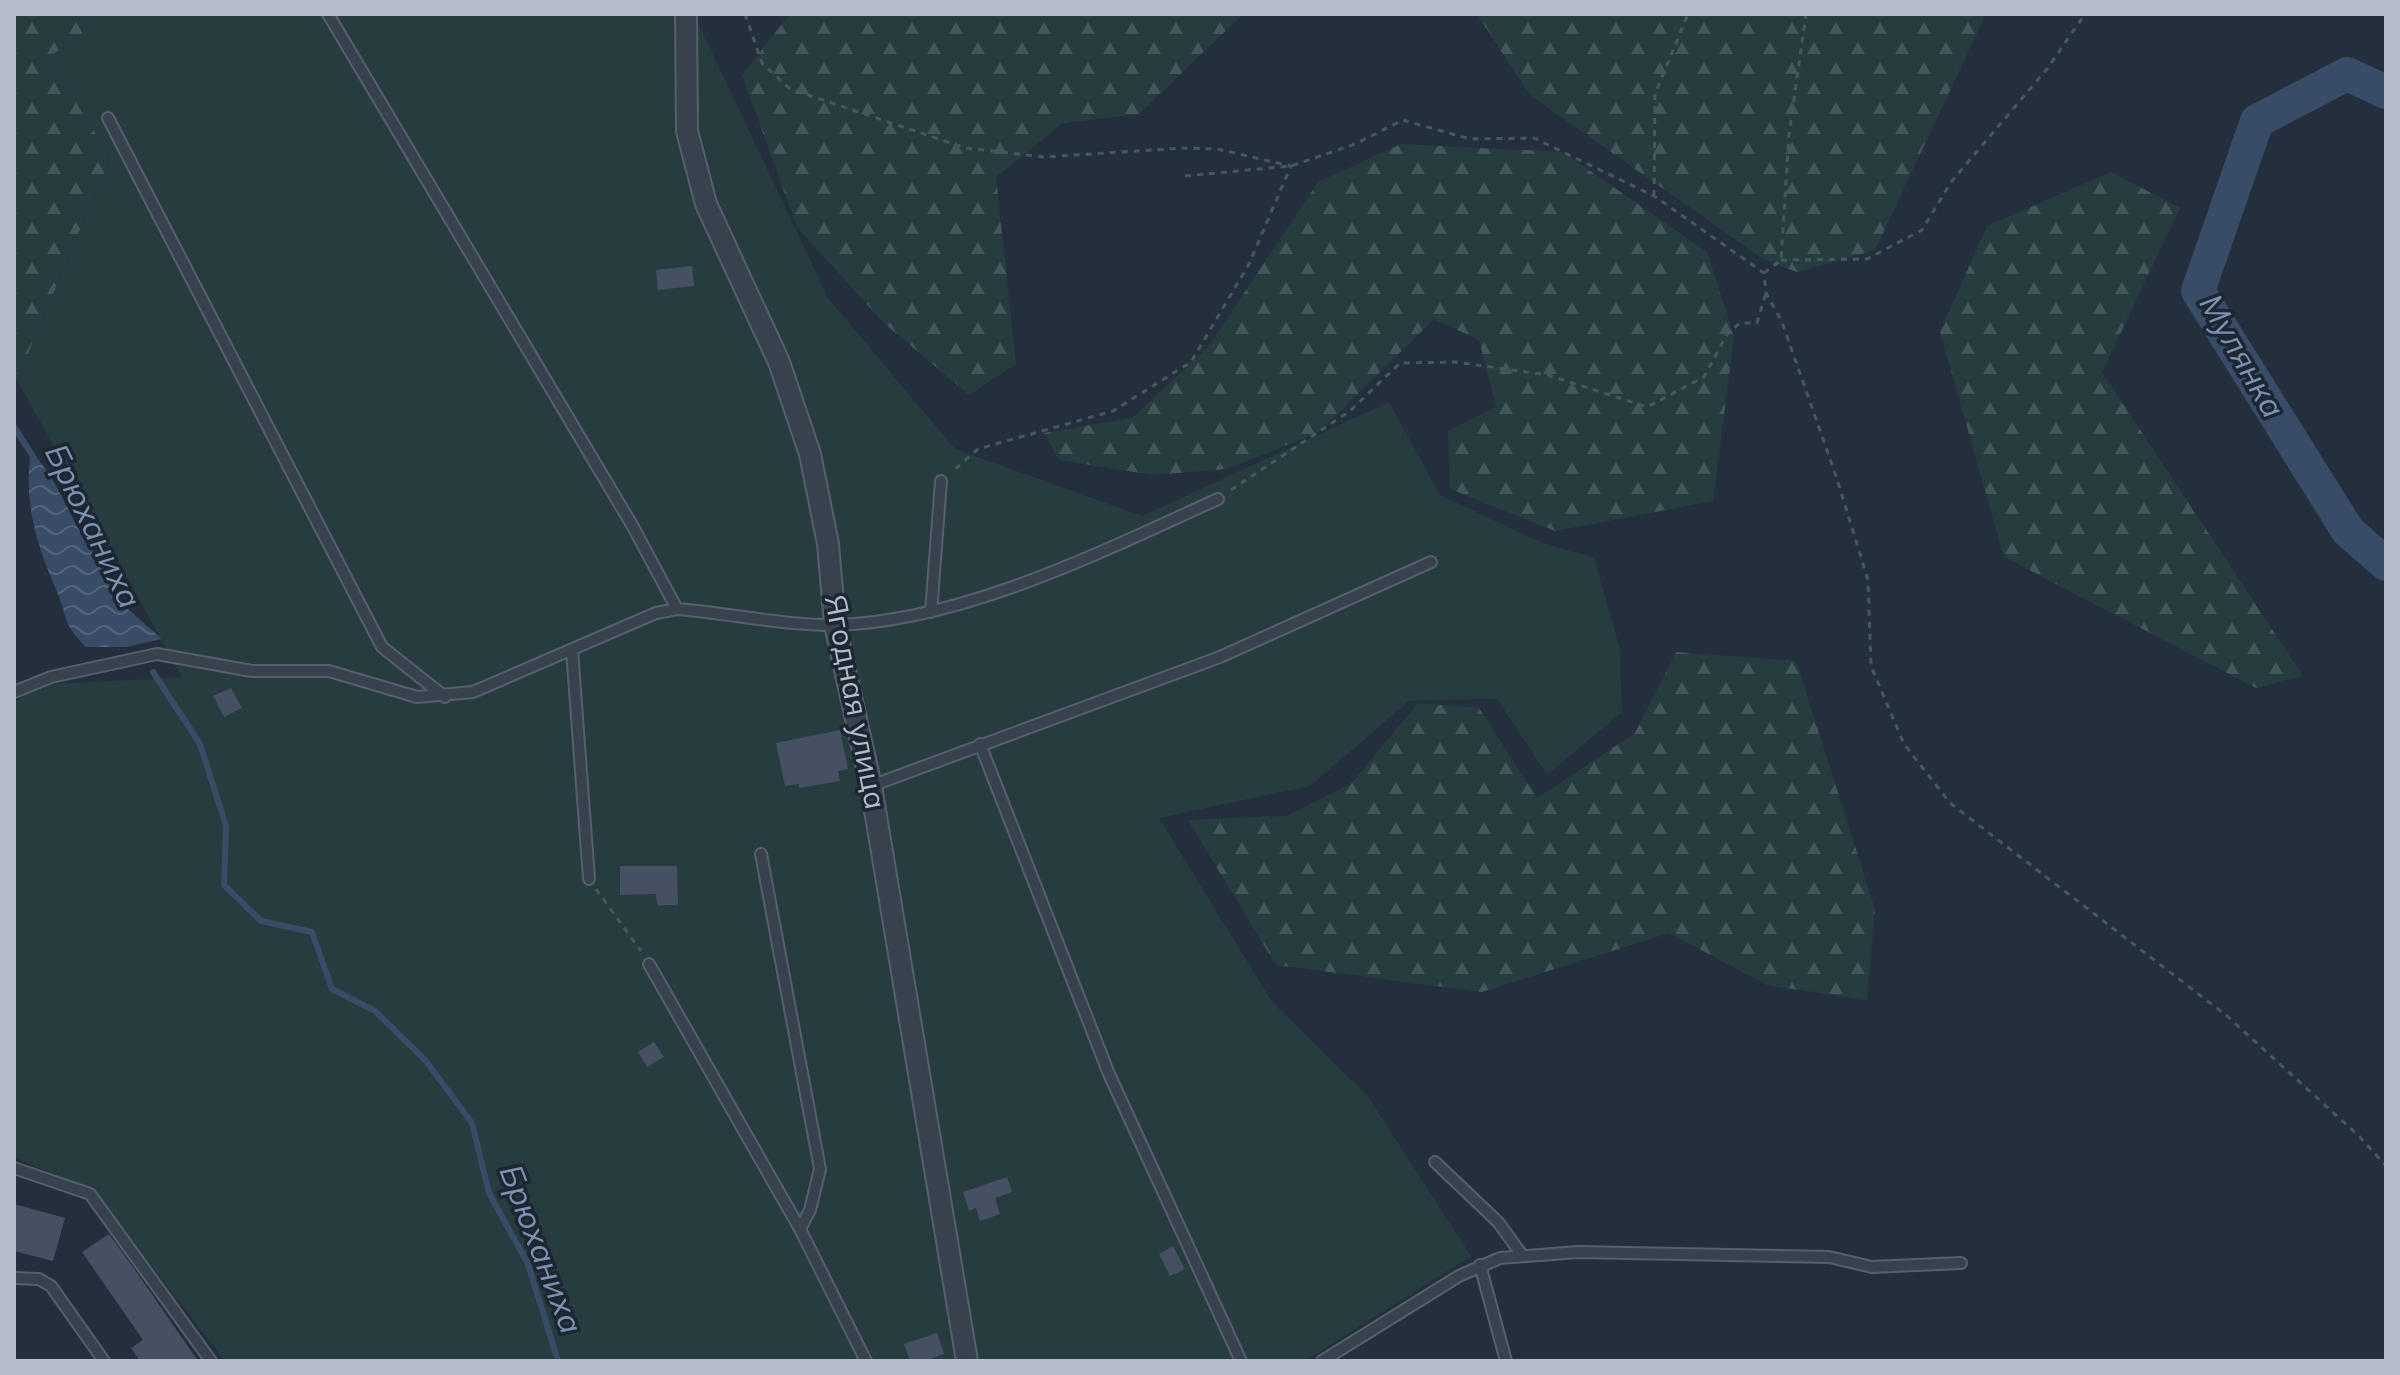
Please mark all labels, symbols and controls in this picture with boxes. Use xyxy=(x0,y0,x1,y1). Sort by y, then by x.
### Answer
water label: Мулянка xyxy=(2192,287,2294,424)
water label: Брюханиха xyxy=(37,437,151,614)
street label: Ягодная улица xyxy=(817,591,895,812)
water label: Брюханиха xyxy=(491,1158,592,1339)

